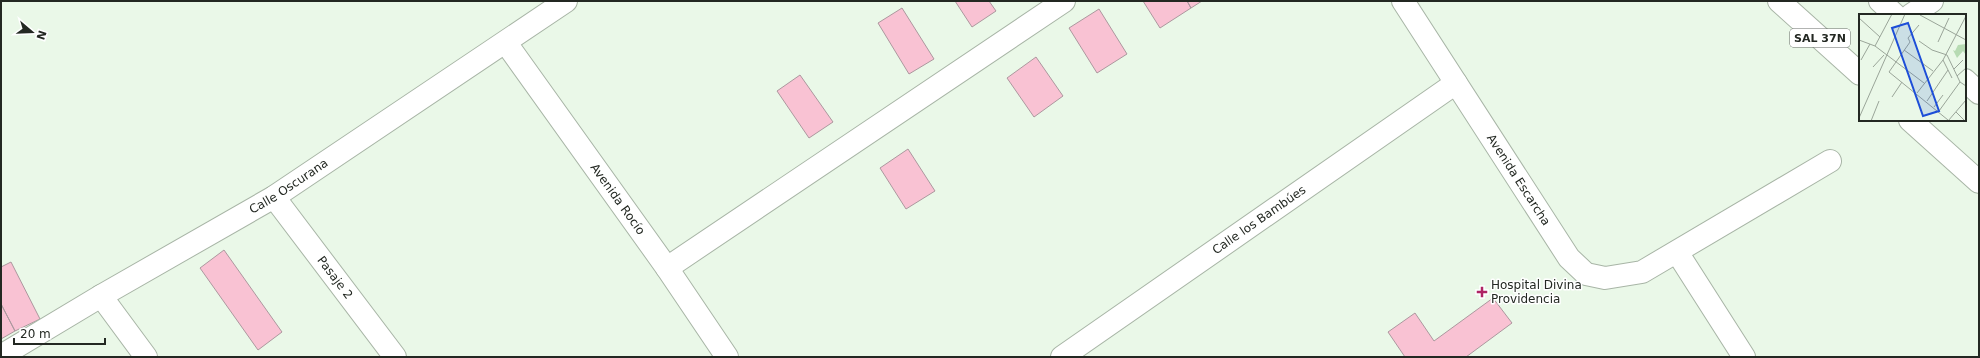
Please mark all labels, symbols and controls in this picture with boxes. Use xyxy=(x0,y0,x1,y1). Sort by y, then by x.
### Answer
north arrow xyxy=(12,12,52,52)
inset map xyxy=(1859,14,1966,121)
text: N xyxy=(33,29,49,42)
road number: SAL 37N xyxy=(1790,29,1850,47)
street label: Avenida Escarcha xyxy=(1484,132,1553,228)
street label: Calle Oscurana xyxy=(247,156,331,217)
street label: Avenida Rocío xyxy=(588,161,648,237)
street label: Calle los Bambúes xyxy=(1210,183,1308,257)
street label: Pasaje 2 xyxy=(314,253,356,302)
place label: Hospital Divina Providencia xyxy=(1491,278,1582,306)
marker: Hospital Divina Providencia xyxy=(1476,286,1488,298)
scale bar xyxy=(14,320,105,346)
text: 20 m xyxy=(20,327,51,341)

